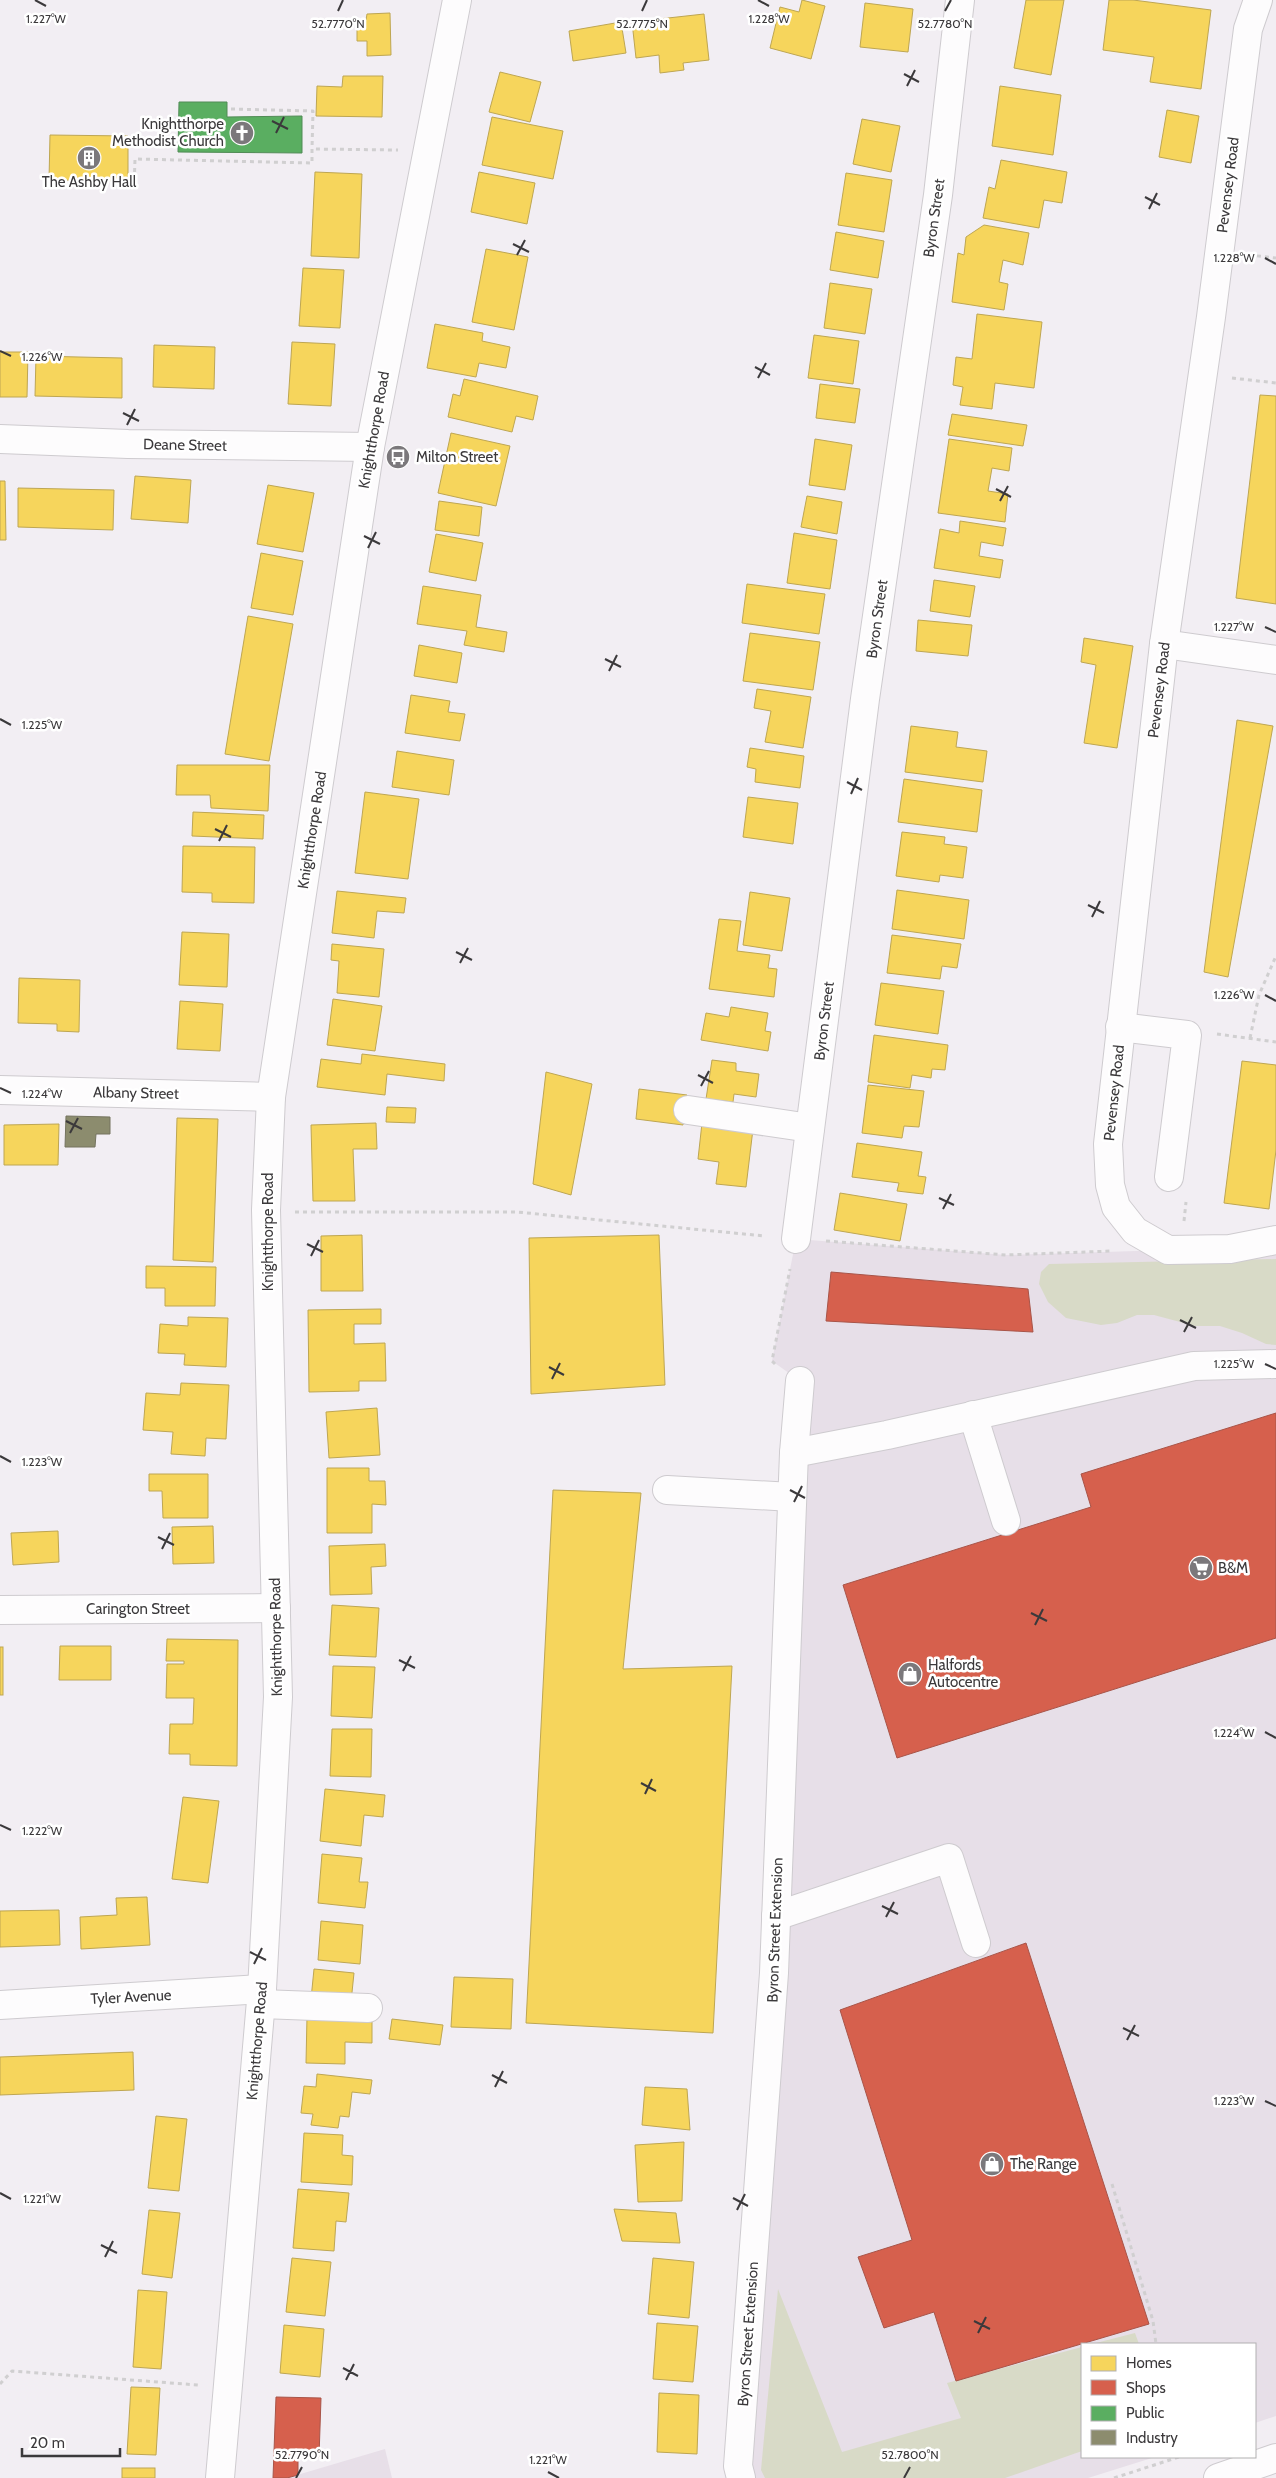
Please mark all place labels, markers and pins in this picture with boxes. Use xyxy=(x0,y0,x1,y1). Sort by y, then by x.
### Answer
place label: Knightthorpe Methodist Church xyxy=(112,115,224,150)
church icon: Knightthorpe Methodist Church xyxy=(229,120,255,146)
building icon: The Ashby Hall xyxy=(76,145,102,171)
place label: The Ashby Hall xyxy=(42,173,137,191)
bus stop icon: Milton Street xyxy=(385,444,411,470)
place label: Milton Street xyxy=(416,448,498,466)
supermarket icon: B&M xyxy=(1188,1555,1214,1581)
place label: B&M xyxy=(1218,1559,1248,1577)
place label: Halfords Autocentre xyxy=(928,1656,998,1691)
shop icon: Halfords Autocentre xyxy=(897,1661,923,1687)
shop icon: The Range xyxy=(979,2151,1005,2177)
place label: The Range xyxy=(1010,2155,1077,2173)

